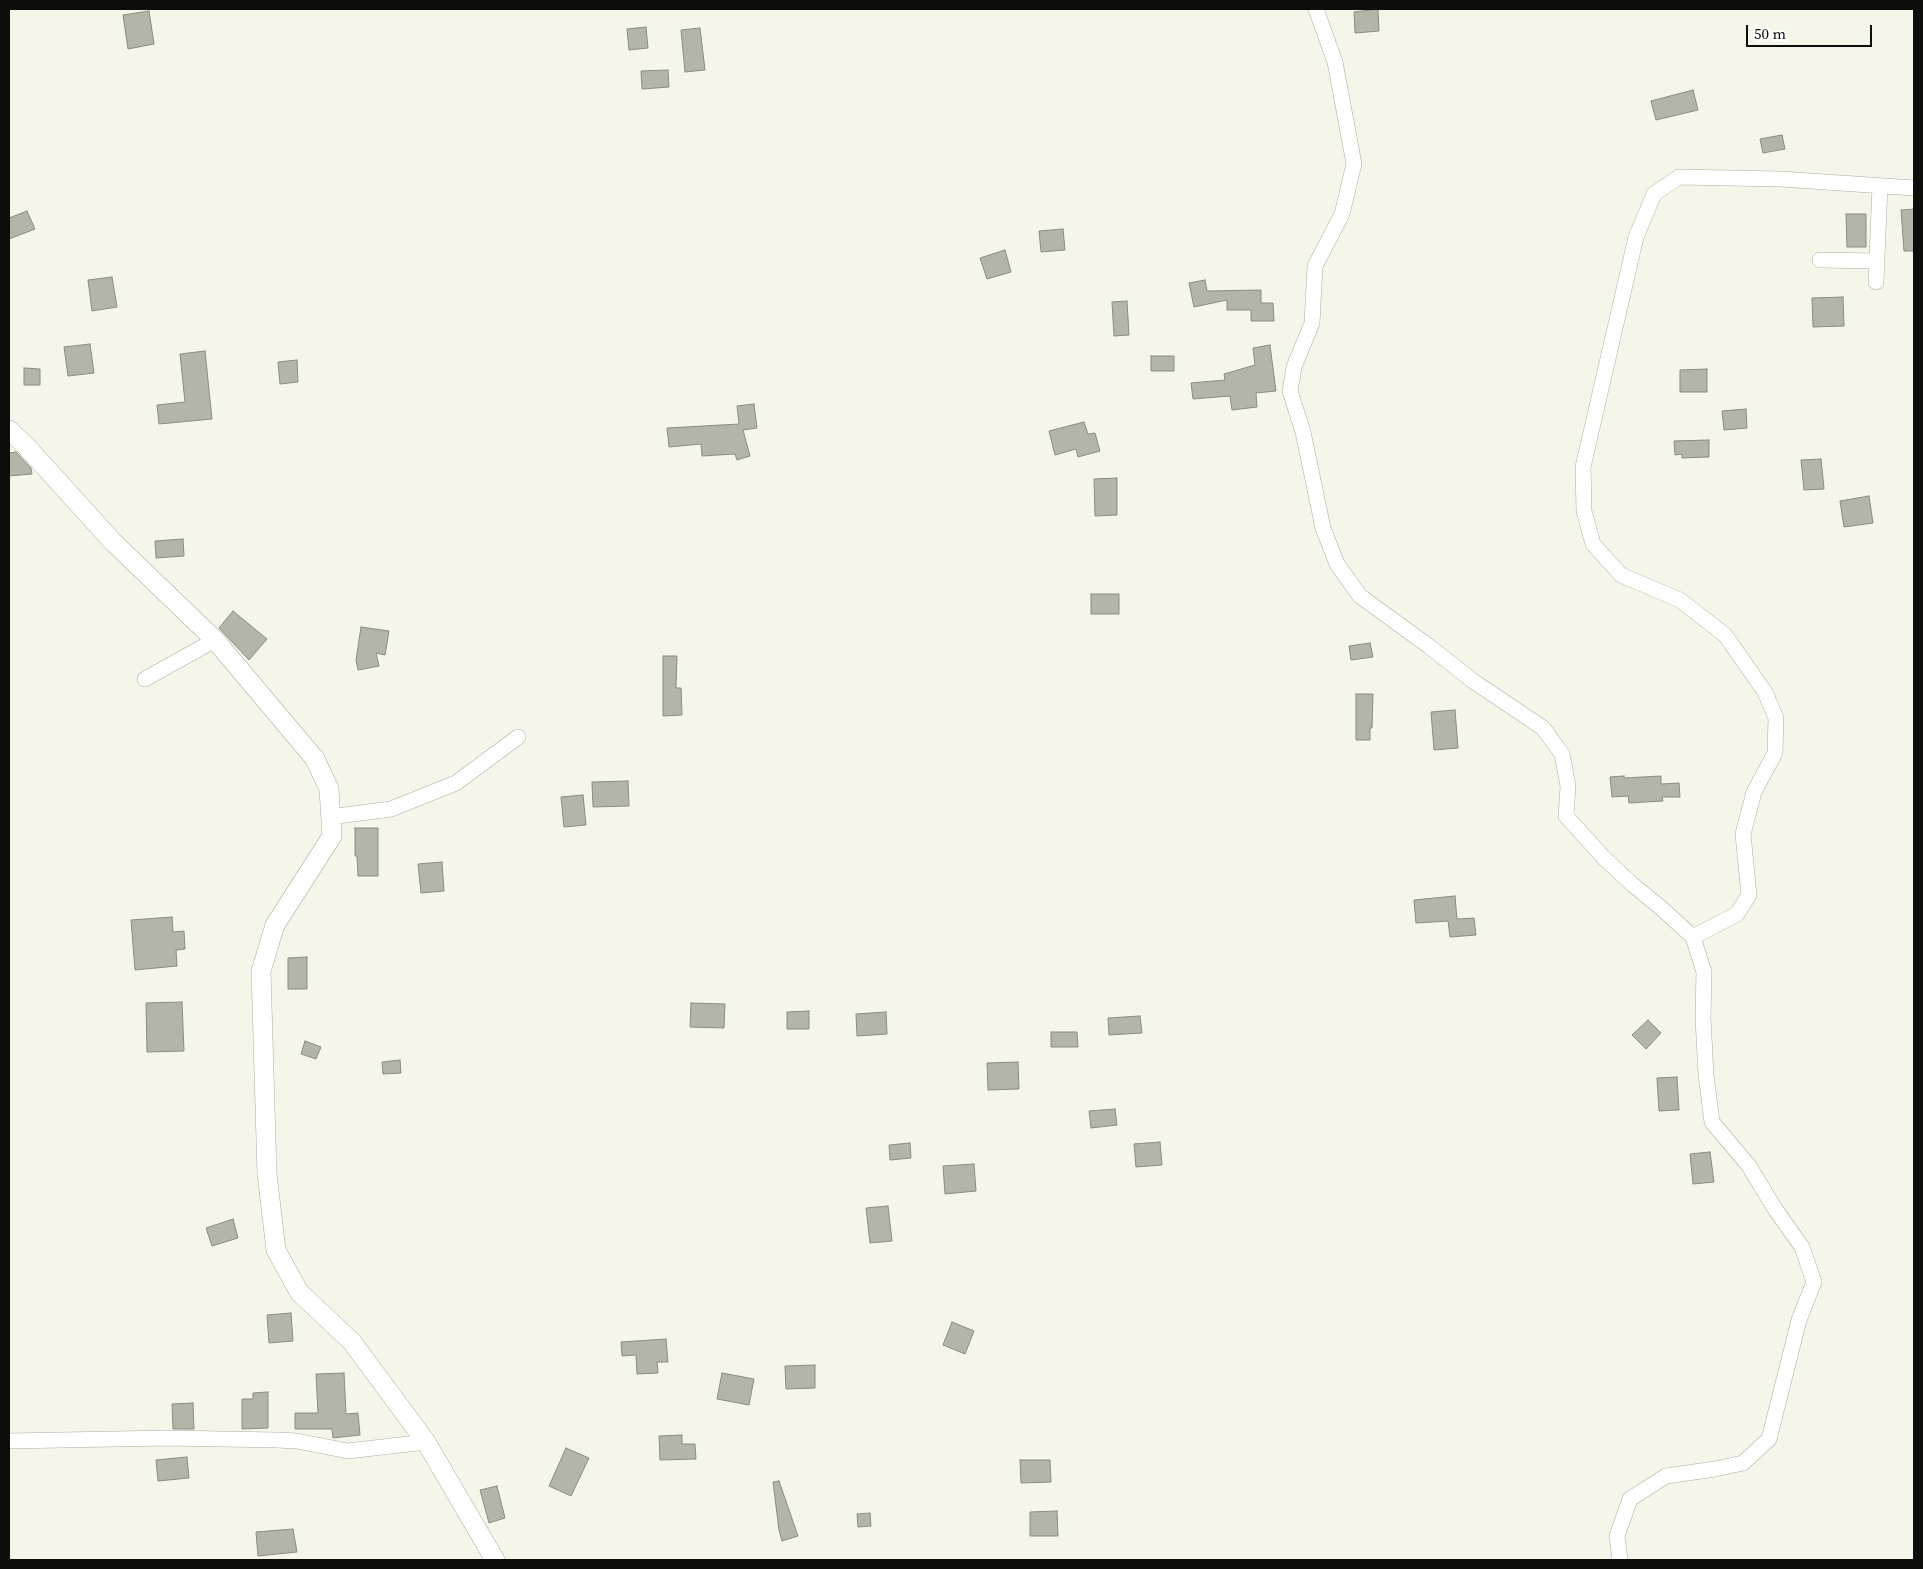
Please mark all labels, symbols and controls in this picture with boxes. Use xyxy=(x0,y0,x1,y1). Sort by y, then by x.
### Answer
scale bar xyxy=(1748,15,1874,47)
text: 50 m xyxy=(1754,23,1786,44)

